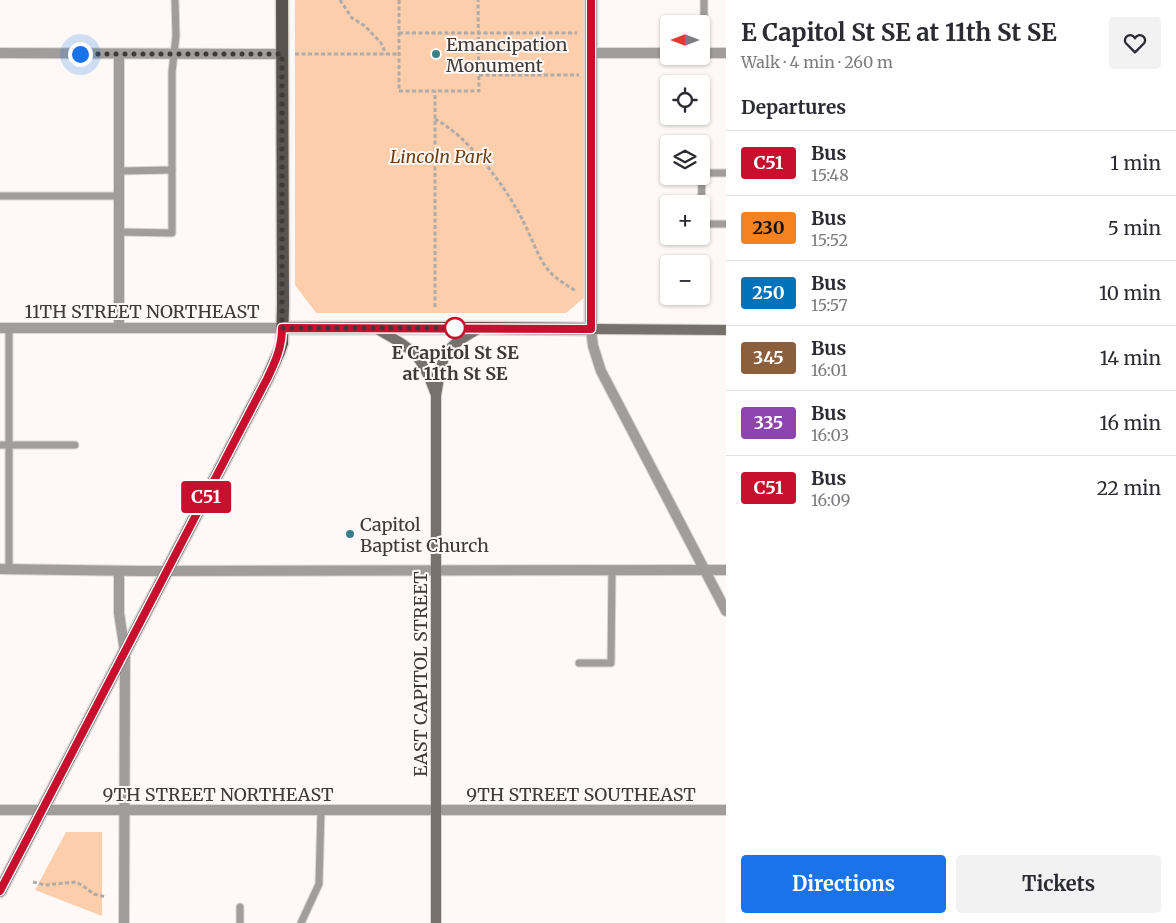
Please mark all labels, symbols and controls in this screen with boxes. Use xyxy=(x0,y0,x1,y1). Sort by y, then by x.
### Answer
north arrow xyxy=(660,15,710,65)
map controls xyxy=(660,15,710,305)
text: E Capitol St SE at 11th St SE xyxy=(741,17,1057,48)
button: heart xyxy=(1109,17,1161,69)
place label: Emancipation Monument xyxy=(446,33,568,77)
your location xyxy=(68,42,93,67)
marker: Emancipation Monument xyxy=(430,48,442,60)
text: Walk · 4 min · 260 m xyxy=(741,52,893,72)
button: locate xyxy=(660,75,710,125)
text: Departures xyxy=(741,95,846,119)
button: layers xyxy=(660,135,710,185)
text: Bus xyxy=(811,141,846,165)
park label: Lincoln Park xyxy=(390,145,492,168)
text: C51 xyxy=(754,151,783,174)
text: 1 min xyxy=(1110,151,1161,175)
text: 15:48 xyxy=(811,165,849,185)
button: + xyxy=(660,195,710,245)
text: Bus xyxy=(811,206,846,230)
text: 230 xyxy=(752,216,785,239)
text: 5 min xyxy=(1108,216,1161,240)
text: 15:52 xyxy=(811,230,848,250)
button: − xyxy=(660,255,710,305)
text: Bus xyxy=(811,271,846,295)
text: 250 xyxy=(752,281,785,304)
text: 10 min xyxy=(1099,281,1161,305)
text: 15:57 xyxy=(811,295,848,315)
street label: 11TH STREET NORTHEAST xyxy=(25,300,260,323)
marker: E Capitol St SE at 11th St SE xyxy=(444,317,466,339)
text: Bus xyxy=(811,336,846,360)
place label: E Capitol St SE at 11th St SE xyxy=(391,341,519,385)
text: 345 xyxy=(753,346,784,369)
text: 14 min xyxy=(1100,346,1161,370)
text: 16:01 xyxy=(811,360,847,380)
text: Bus xyxy=(811,401,846,425)
text: 335 xyxy=(754,411,783,434)
text: 16 min xyxy=(1100,411,1161,435)
text: 16:03 xyxy=(811,425,849,445)
text: Bus xyxy=(811,466,846,490)
text: C51 xyxy=(754,476,783,499)
text: 22 min xyxy=(1097,476,1161,500)
line badge: C51 xyxy=(177,481,235,513)
text: C51 xyxy=(191,485,221,508)
text: 16:09 xyxy=(811,490,850,510)
place label: Capitol Baptist Church xyxy=(360,513,489,557)
marker: Capitol Baptist Church xyxy=(344,528,356,540)
street label: EAST CAPITOL STREET xyxy=(409,571,432,777)
street label: 9TH STREET NORTHEAST xyxy=(103,783,334,806)
street label: 9TH STREET SOUTHEAST xyxy=(466,783,696,806)
button: Directions xyxy=(741,855,946,913)
button: Tickets xyxy=(956,855,1161,913)

